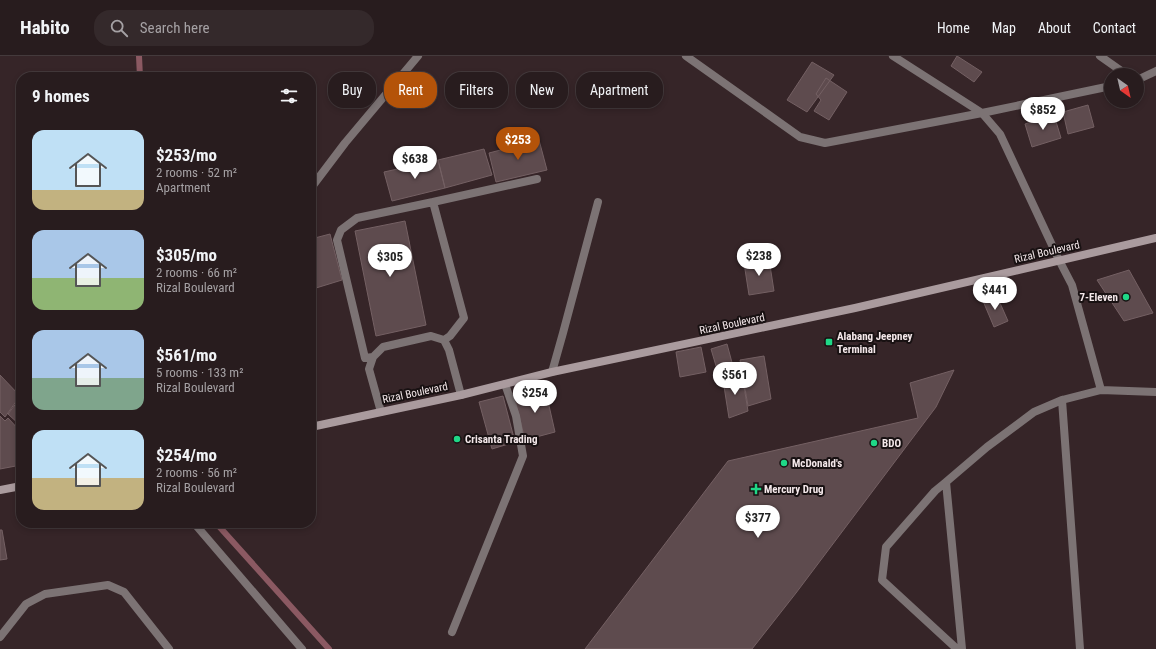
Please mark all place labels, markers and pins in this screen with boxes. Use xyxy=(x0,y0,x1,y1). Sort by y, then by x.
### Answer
pin: $852 xyxy=(1019,97,1067,131)
pin: $253 xyxy=(494,127,542,161)
pin: $638 xyxy=(391,146,439,180)
pin: $238 xyxy=(735,243,783,277)
pin: $305 xyxy=(366,244,414,278)
pin: $441 xyxy=(971,277,1019,311)
place label: 7-Eleven xyxy=(1080,291,1118,304)
marker: 7-Eleven xyxy=(1121,292,1131,302)
place label: Alabang Jeepney Terminal xyxy=(837,330,913,356)
marker: Alabang Jeepney Terminal xyxy=(824,337,834,347)
pin: $561 xyxy=(711,362,759,396)
pin: $254 xyxy=(511,380,559,414)
place label: Crisanta Trading xyxy=(465,433,538,446)
marker: Crisanta Trading xyxy=(452,434,462,444)
place label: BDO xyxy=(882,437,901,450)
marker: BDO xyxy=(869,438,879,448)
place label: McDonald's xyxy=(792,457,842,470)
marker: McDonald's xyxy=(779,458,789,468)
place label: Mercury Drug xyxy=(764,483,824,496)
marker: Mercury Drug xyxy=(751,484,761,494)
pin: $377 xyxy=(734,505,782,539)

